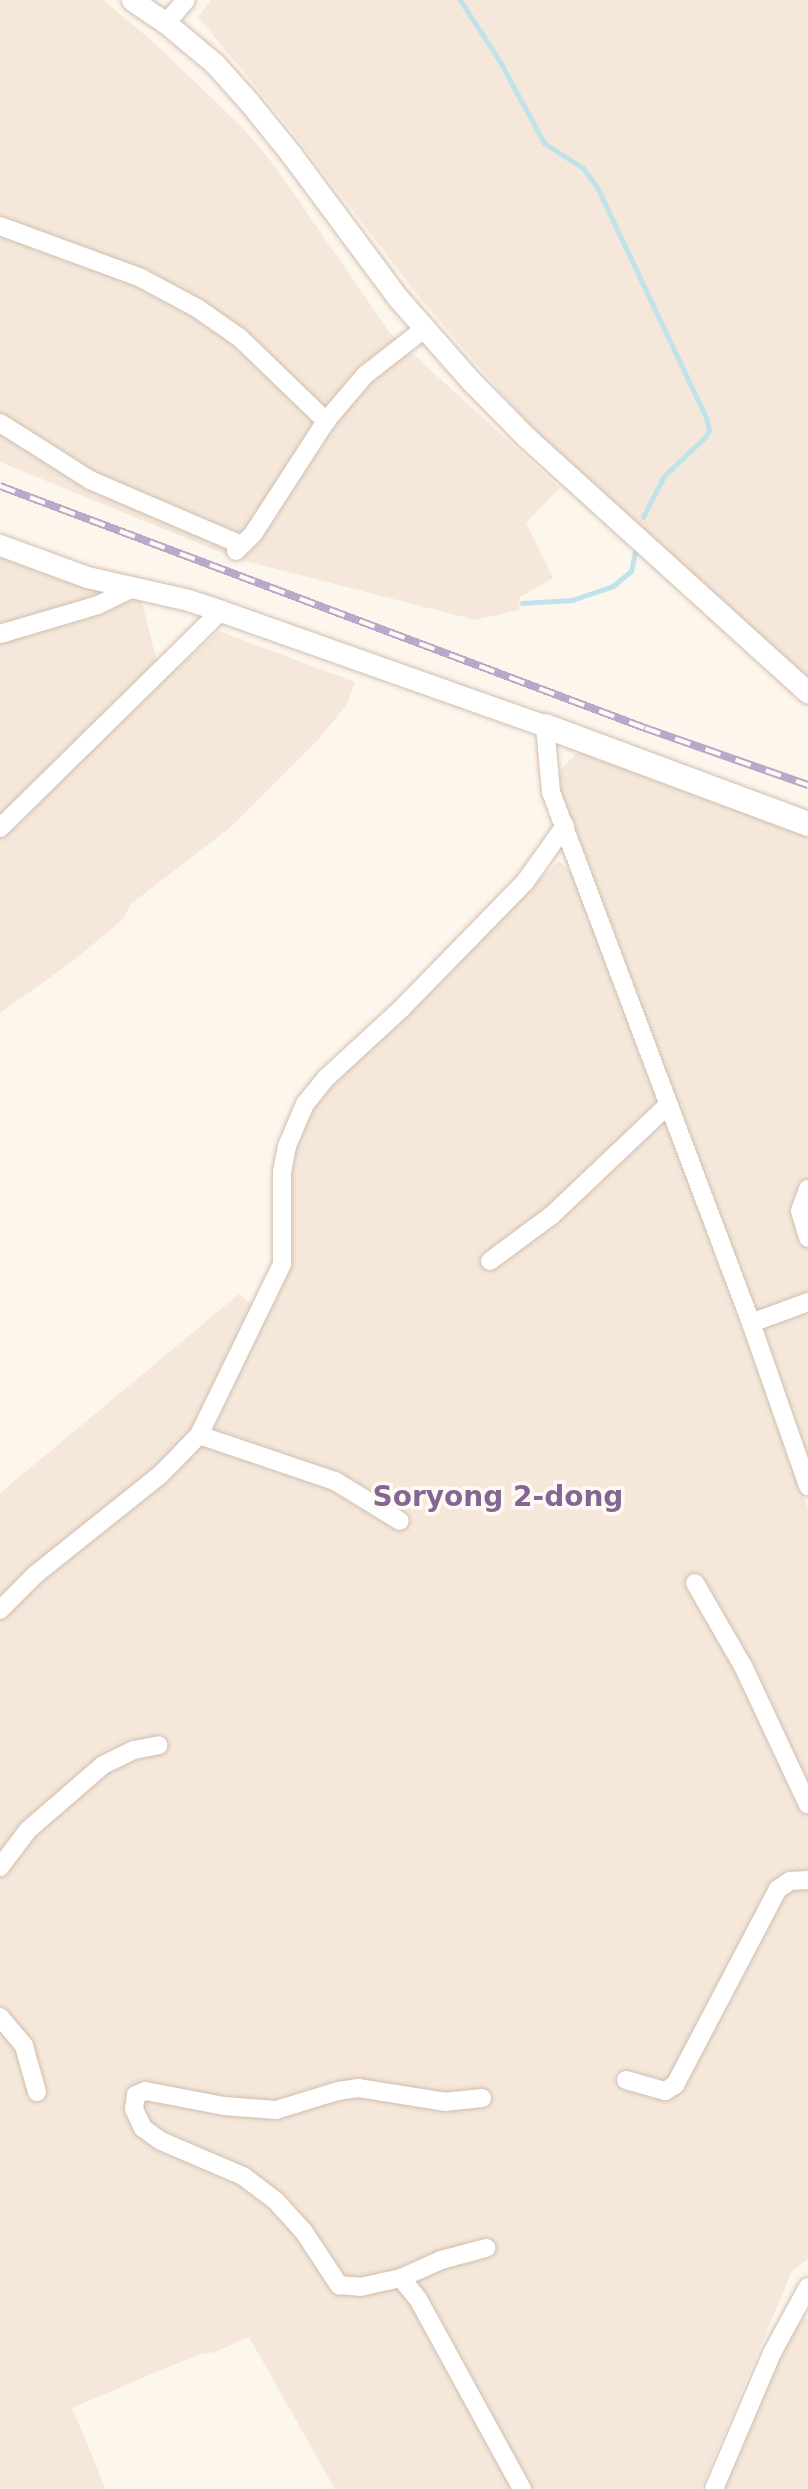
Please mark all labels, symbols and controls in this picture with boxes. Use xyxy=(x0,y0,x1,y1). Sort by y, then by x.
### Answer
district label: Soryong 2-dong xyxy=(373,1480,623,1514)

